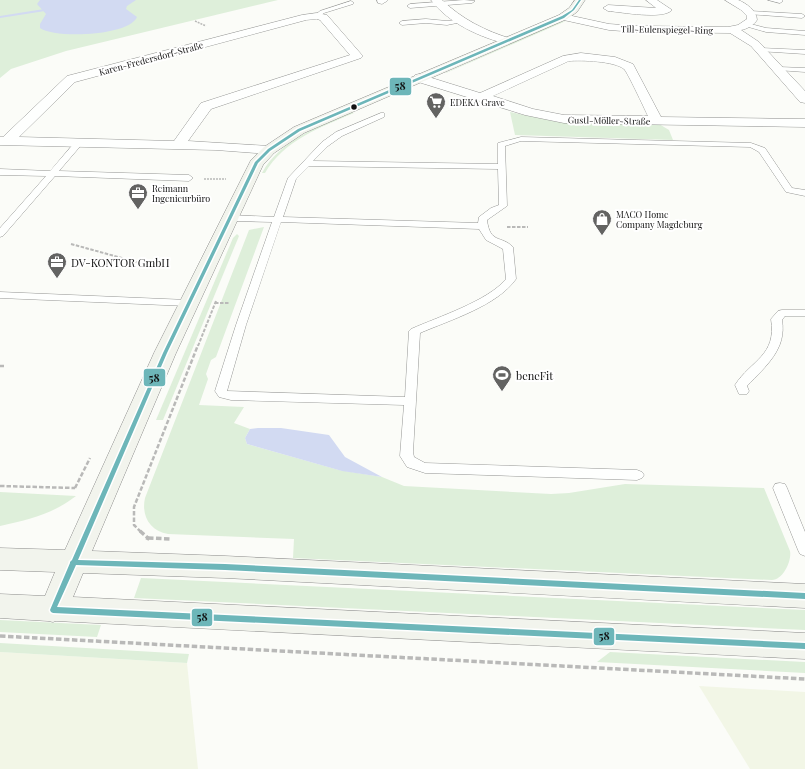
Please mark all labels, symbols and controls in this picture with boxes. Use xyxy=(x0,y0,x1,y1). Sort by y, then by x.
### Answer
street label: Till-Eulenspiegel-Ring xyxy=(621,22,713,36)
street label: Karen-Fredersdorf-Straße xyxy=(97,38,205,78)
line badge: 58 xyxy=(389,77,412,96)
text: 58 xyxy=(394,78,406,93)
supermarket icon: EDEKA Grave xyxy=(425,91,447,119)
place label: EDEKA Grave xyxy=(450,96,505,108)
unlabelled marker xyxy=(349,102,359,112)
street label: Gustl-Möller-Straße xyxy=(568,113,651,127)
office icon: Reimann Ingenieurbüro xyxy=(127,182,149,210)
place label: Reimann Ingenieurbüro xyxy=(152,182,210,204)
shop icon: MACO Home Company Magdeburg xyxy=(591,208,613,236)
place label: MACO Home Company Magdeburg xyxy=(616,208,703,230)
office icon: DV-KONTOR GmbH xyxy=(46,251,68,279)
place label: DV-KONTOR GmbH xyxy=(71,255,170,270)
sports icon: beneFit xyxy=(491,364,513,392)
line badge: 58 xyxy=(143,368,166,387)
place label: beneFit xyxy=(516,368,553,383)
text: 58 xyxy=(148,370,160,385)
line badge: 58 xyxy=(191,608,213,627)
text: 58 xyxy=(196,609,208,624)
line badge: 58 xyxy=(593,627,615,646)
text: 58 xyxy=(598,628,610,643)

